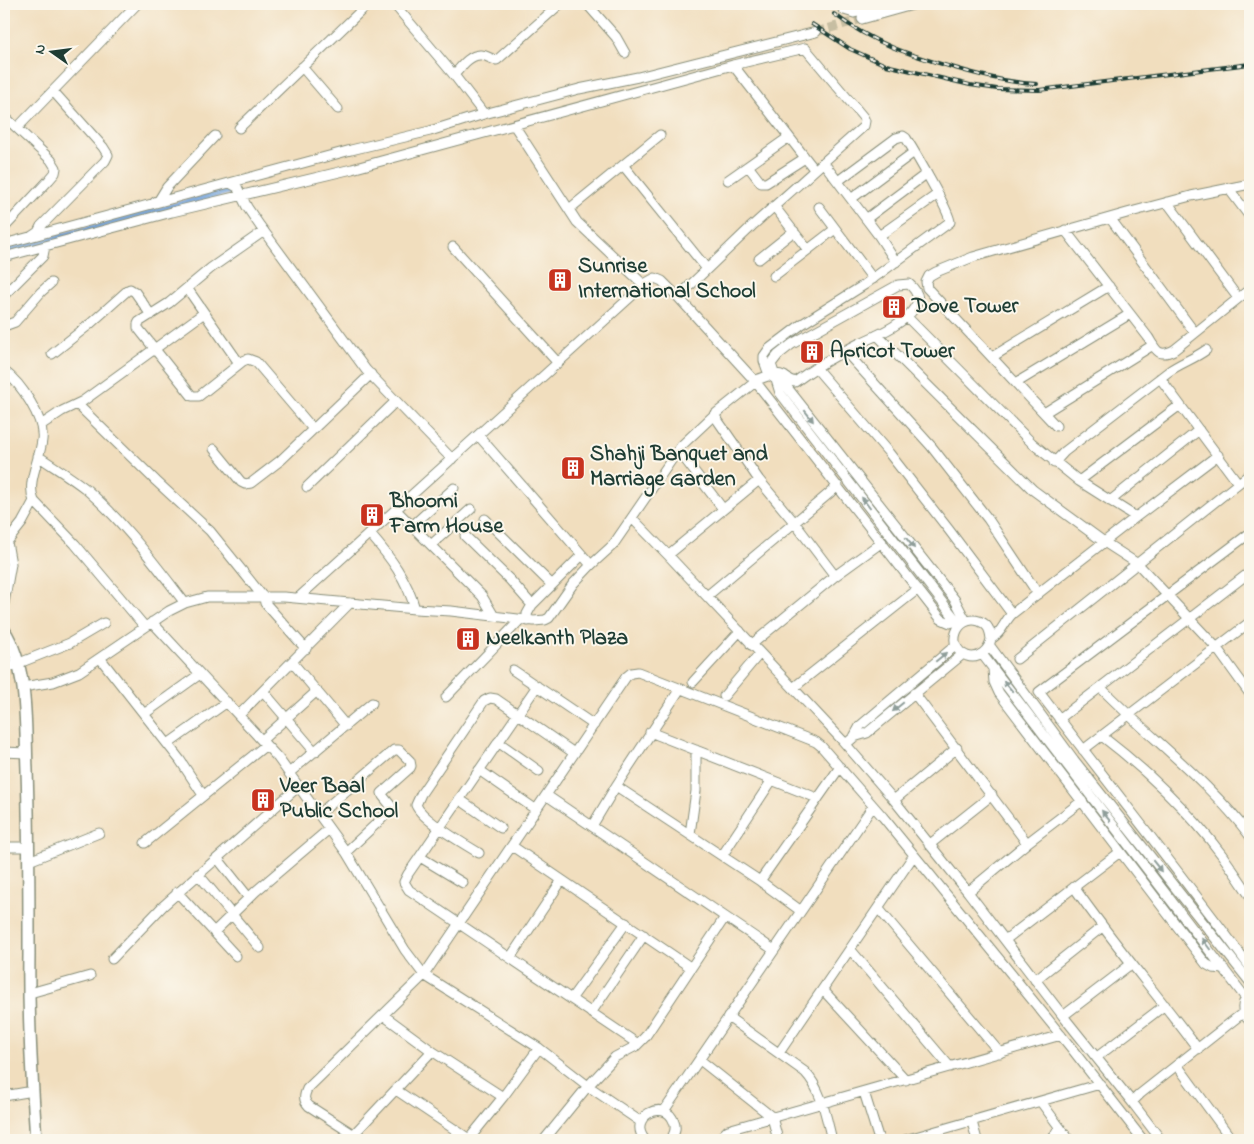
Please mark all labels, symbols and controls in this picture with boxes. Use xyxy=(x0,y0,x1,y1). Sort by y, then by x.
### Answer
north arrow xyxy=(28,28,78,78)
text: N xyxy=(30,42,52,56)
place label: Sunrise International School xyxy=(578,251,756,308)
building icon: Sunrise International School xyxy=(547,267,573,293)
place label: Dove Tower xyxy=(911,291,1020,323)
building icon: Dove Tower xyxy=(881,294,907,320)
place label: Apricot Tower xyxy=(830,336,956,368)
building icon: Apricot Tower xyxy=(799,339,825,365)
one-way arrow xyxy=(804,409,814,423)
place label: Shahji Banquet and Marriage Garden xyxy=(590,439,768,497)
building icon: Shahji Banquet and Marriage Garden xyxy=(560,455,586,481)
place label: Bhoomi Farm House xyxy=(389,486,504,543)
one-way arrow xyxy=(861,496,871,510)
building icon: Bhoomi Farm House xyxy=(359,502,385,528)
one-way arrow xyxy=(904,536,915,549)
place label: Neelkanth Plaza xyxy=(486,623,628,655)
building icon: Neelkanth Plaza xyxy=(455,626,481,652)
one-way arrow xyxy=(935,652,948,663)
one-way arrow xyxy=(1002,680,1013,693)
one-way arrow xyxy=(892,701,905,712)
place label: Veer Baal Public School xyxy=(279,771,398,828)
building icon: Veer Baal Public School xyxy=(250,787,276,813)
one-way arrow xyxy=(1101,809,1112,822)
one-way arrow xyxy=(1152,859,1163,872)
one-way arrow xyxy=(1200,938,1211,951)

